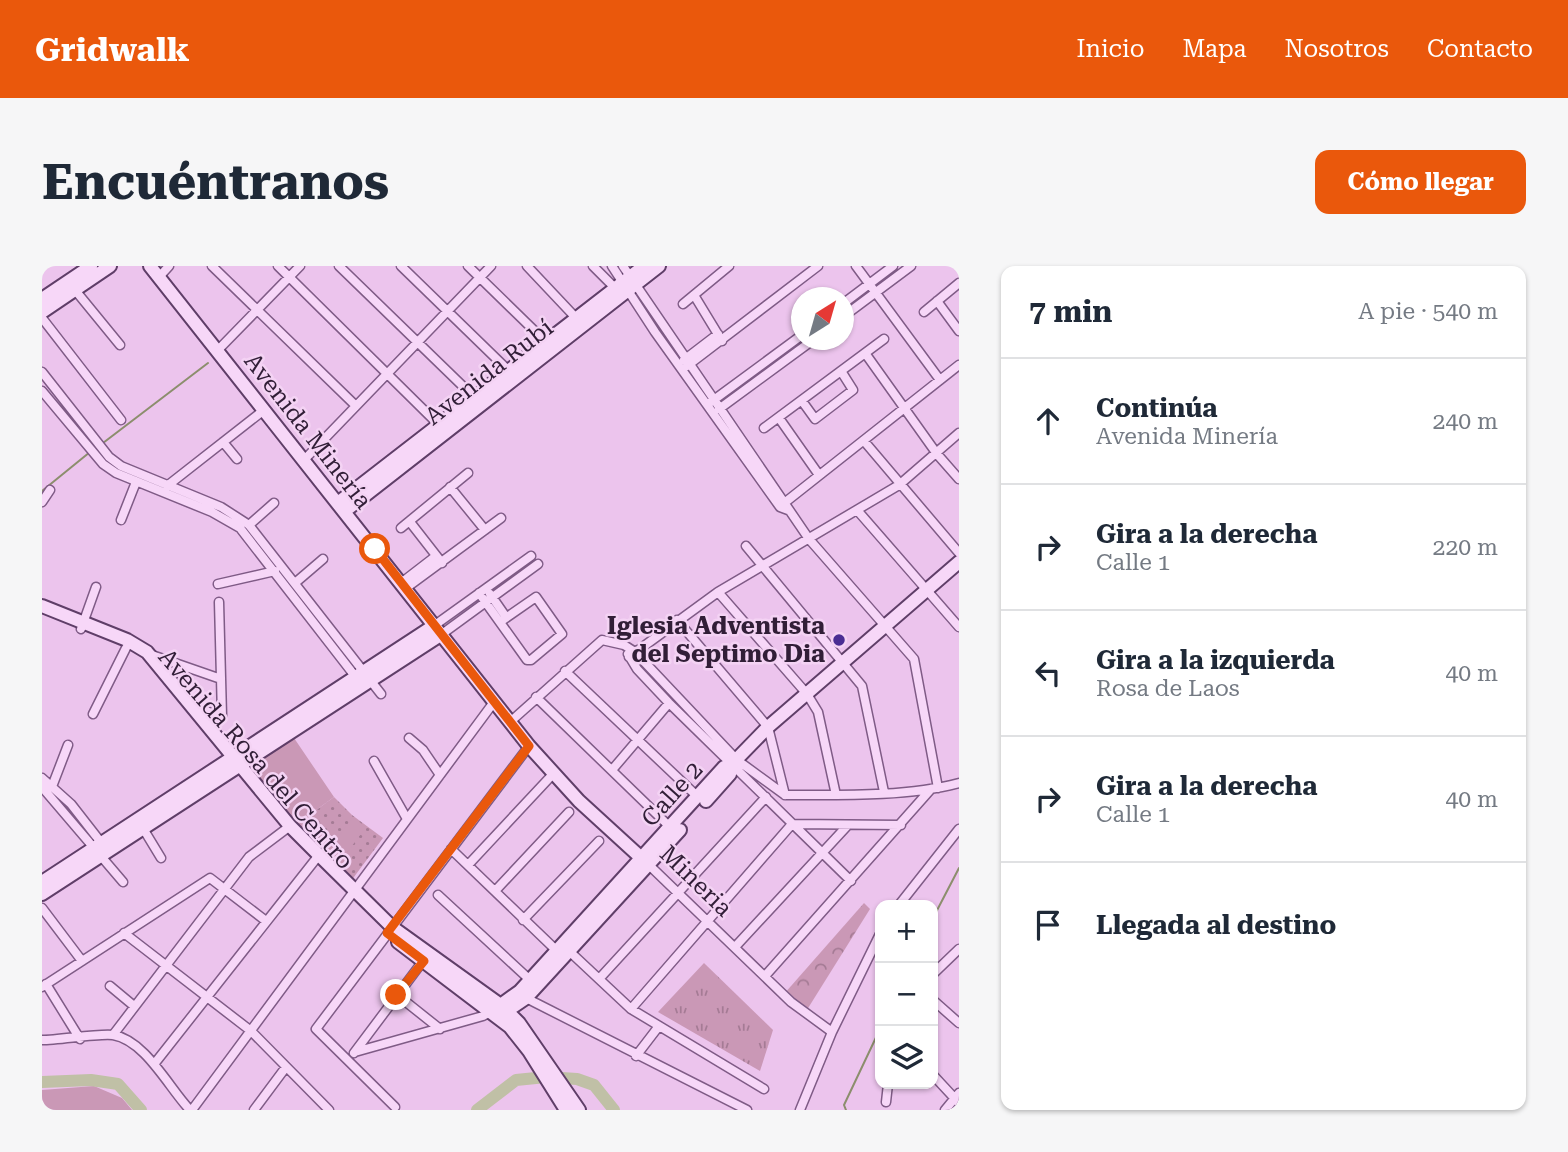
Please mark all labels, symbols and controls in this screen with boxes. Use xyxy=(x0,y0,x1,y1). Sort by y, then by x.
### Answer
text: Gridwalk xyxy=(35,30,189,69)
text: Inicio xyxy=(1076,35,1144,63)
text: Mapa xyxy=(1182,35,1247,63)
text: Nosotros xyxy=(1285,35,1389,63)
text: Contacto xyxy=(1427,35,1533,63)
button: Cómo llegar xyxy=(1315,150,1526,214)
text: Encuéntranos xyxy=(42,154,389,211)
north arrow xyxy=(791,287,854,350)
text: 7 min xyxy=(1029,294,1112,329)
text: A pie · 540 m xyxy=(1358,298,1498,325)
street label: Avenida Rubí xyxy=(419,313,559,431)
street label: Avenida Minería xyxy=(238,348,378,514)
text: Continúa xyxy=(1096,393,1218,423)
icon: ahead xyxy=(1029,402,1067,440)
text: 240 m xyxy=(1433,408,1498,435)
text: Avenida Minería xyxy=(1096,423,1278,450)
text: Gira a la derecha xyxy=(1096,519,1317,549)
icon: right xyxy=(1029,528,1067,566)
route start xyxy=(359,533,390,564)
text: 220 m xyxy=(1433,534,1498,561)
text: Calle 1 xyxy=(1096,549,1171,576)
place label: Iglesia Adventista del Septimo Dia xyxy=(607,612,825,668)
marker: Iglesia Adventista del Septimo Dia xyxy=(831,632,847,648)
street label: Avenida Rosa del Centro xyxy=(153,643,359,875)
text: Gira a la izquierda xyxy=(1096,645,1335,675)
icon: left xyxy=(1029,654,1067,692)
text: 40 m xyxy=(1445,660,1498,687)
text: Rosa de Laos xyxy=(1096,675,1240,702)
street label: Calle 2 xyxy=(636,756,708,832)
text: Gira a la derecha xyxy=(1096,771,1317,801)
icon: right xyxy=(1029,780,1067,818)
text: 40 m xyxy=(1445,786,1498,813)
text: Calle 1 xyxy=(1096,801,1171,828)
street label: Mineria xyxy=(654,840,738,922)
map controls xyxy=(875,900,938,1089)
button: + xyxy=(875,900,938,963)
icon: arrive xyxy=(1029,906,1067,944)
text: Llegada al destino xyxy=(1096,910,1336,940)
button: − xyxy=(875,963,938,1026)
route end xyxy=(380,979,411,1010)
button: layers xyxy=(875,1026,938,1089)

